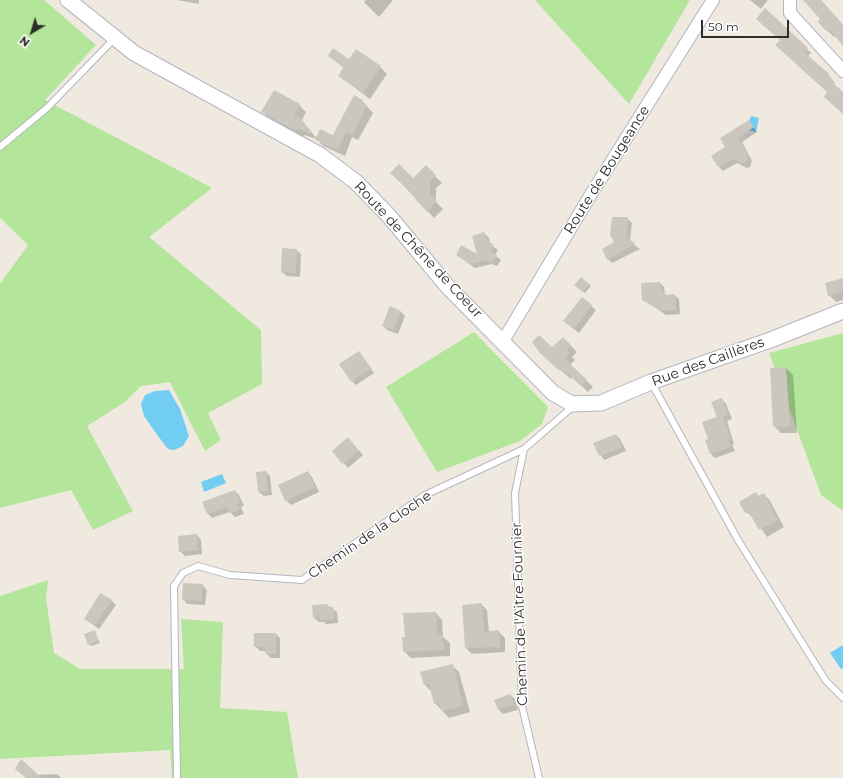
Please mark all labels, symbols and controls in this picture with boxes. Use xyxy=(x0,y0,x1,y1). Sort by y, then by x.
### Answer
north arrow xyxy=(12,12,52,52)
scale bar xyxy=(703,12,791,38)
text: 50 m xyxy=(708,19,739,34)
text: N xyxy=(17,33,32,50)
street label: Route de Bougeance xyxy=(561,103,653,237)
street label: Route de Chêne de Coeur xyxy=(350,178,486,322)
street label: Rue des Caillères xyxy=(649,334,767,390)
street label: Chemin de la Cloche xyxy=(305,487,435,583)
street label: Chemin de l'Aitre Fournier xyxy=(508,522,532,706)

